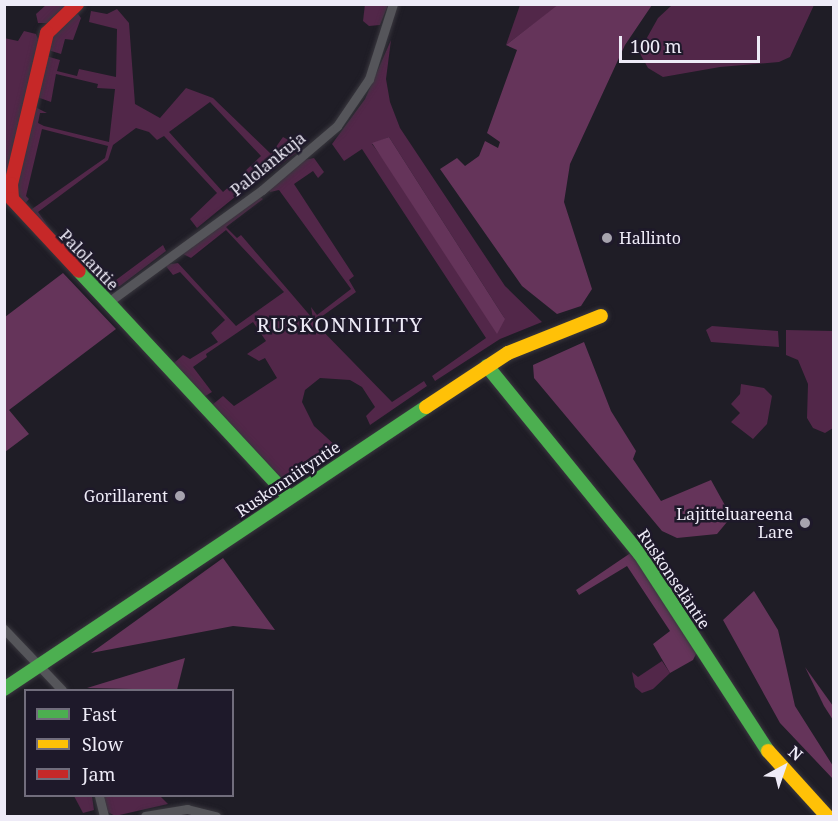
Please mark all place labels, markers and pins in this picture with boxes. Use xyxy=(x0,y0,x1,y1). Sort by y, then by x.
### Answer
place label: Hallinto xyxy=(619,228,681,248)
marker: Hallinto xyxy=(600,231,614,245)
place label: Gorillarent xyxy=(84,486,168,506)
marker: Gorillarent xyxy=(173,489,187,503)
place label: Lajitteluareena Lare xyxy=(676,504,793,542)
marker: Lajitteluareena Lare xyxy=(798,516,812,530)

